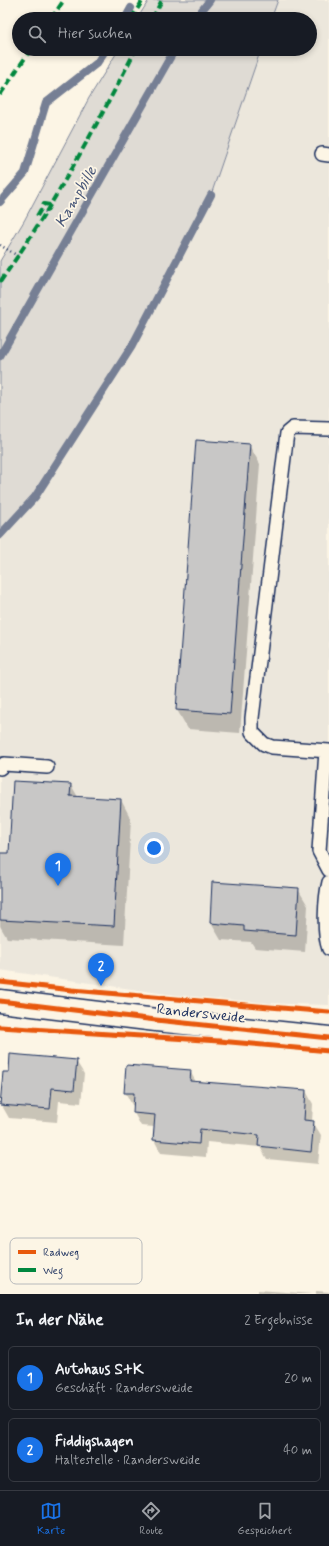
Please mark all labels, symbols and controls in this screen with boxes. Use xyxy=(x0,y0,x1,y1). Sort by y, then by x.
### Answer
search box xyxy=(12,12,317,56)
icon: search xyxy=(26,23,48,45)
text: Hier suchen xyxy=(58,24,132,44)
water label: Kampbille xyxy=(50,162,102,231)
your location xyxy=(144,838,164,858)
pin: 1 xyxy=(45,853,71,886)
pin: 2 xyxy=(88,953,114,986)
street label: Randersweide xyxy=(156,999,246,1029)
legend xyxy=(10,1238,142,1284)
text: Radweg xyxy=(43,1246,79,1260)
text: Weg xyxy=(43,1264,63,1280)
text: In der Nähe xyxy=(16,1309,104,1331)
text: 2 Ergebnisse xyxy=(244,1312,313,1329)
text: Autohaus S+K xyxy=(55,1360,143,1380)
text: 1 xyxy=(27,1370,33,1387)
text: 20 m xyxy=(284,1370,312,1387)
text: Geschäft · Randersweide xyxy=(55,1380,193,1397)
text: Fiddigshagen xyxy=(55,1432,134,1452)
text: 2 xyxy=(27,1442,33,1459)
text: 40 m xyxy=(283,1442,312,1459)
text: Haltestelle · Randersweide xyxy=(55,1452,200,1469)
tab: Karte xyxy=(37,1500,65,1538)
tab: Route xyxy=(139,1500,163,1538)
tab: Gespeichert xyxy=(237,1500,292,1538)

